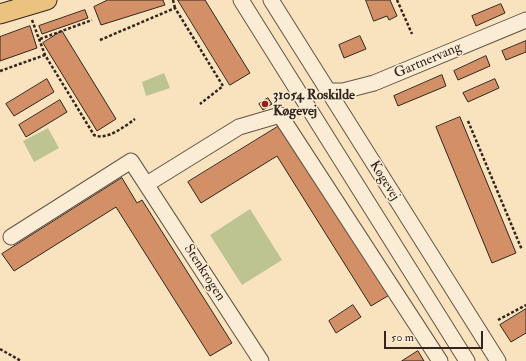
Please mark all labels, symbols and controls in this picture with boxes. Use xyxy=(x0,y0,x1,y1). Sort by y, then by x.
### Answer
street label: Gartnervang xyxy=(392,39,464,83)
place label: 31054 Roskilde Køgevej xyxy=(273,88,355,120)
marker: 31054 Roskilde Køgevej xyxy=(260,99,270,109)
street label: Køgevej xyxy=(365,158,403,204)
street label: Stenkrogen xyxy=(180,242,228,304)
scale bar xyxy=(386,323,485,349)
text: 50 m xyxy=(391,330,414,345)

